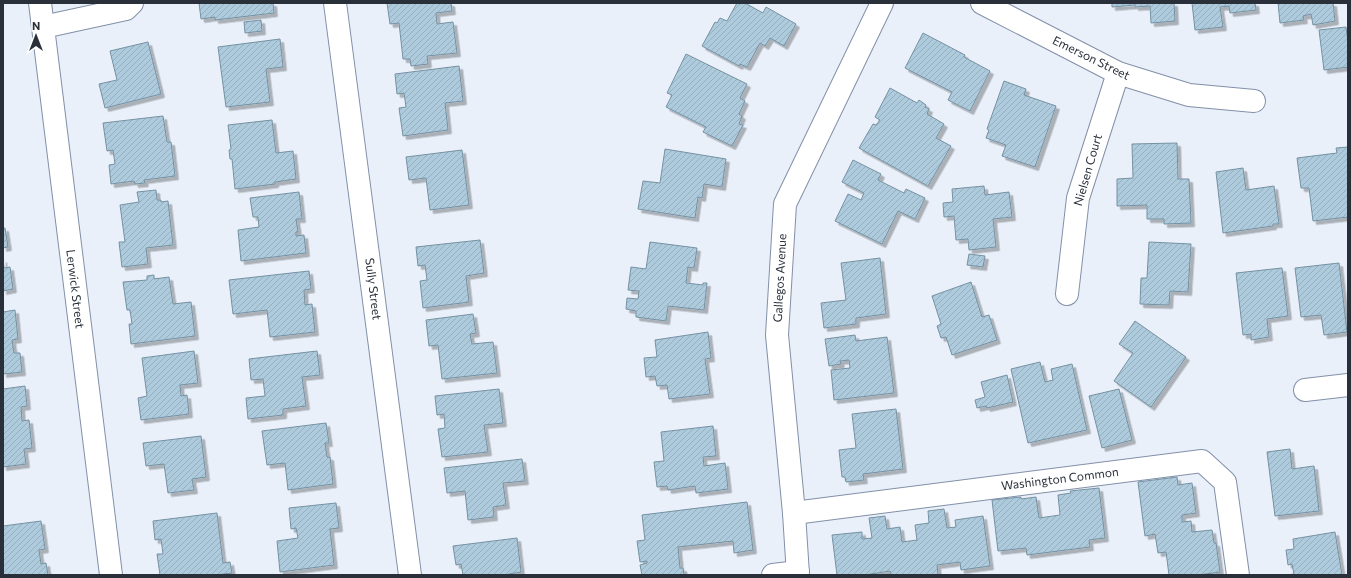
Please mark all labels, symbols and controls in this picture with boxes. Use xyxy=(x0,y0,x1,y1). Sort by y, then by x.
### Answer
north arrow xyxy=(16,16,56,56)
text: N xyxy=(32,19,40,32)
street label: Emerson Street xyxy=(1051,32,1132,82)
street label: Nielsen Court xyxy=(1070,132,1104,207)
street label: Gallegos Avenue xyxy=(770,233,788,323)
street label: Lerwick Street xyxy=(64,249,88,329)
street label: Sully Street xyxy=(363,257,385,321)
street label: Washington Common xyxy=(1000,464,1119,492)

